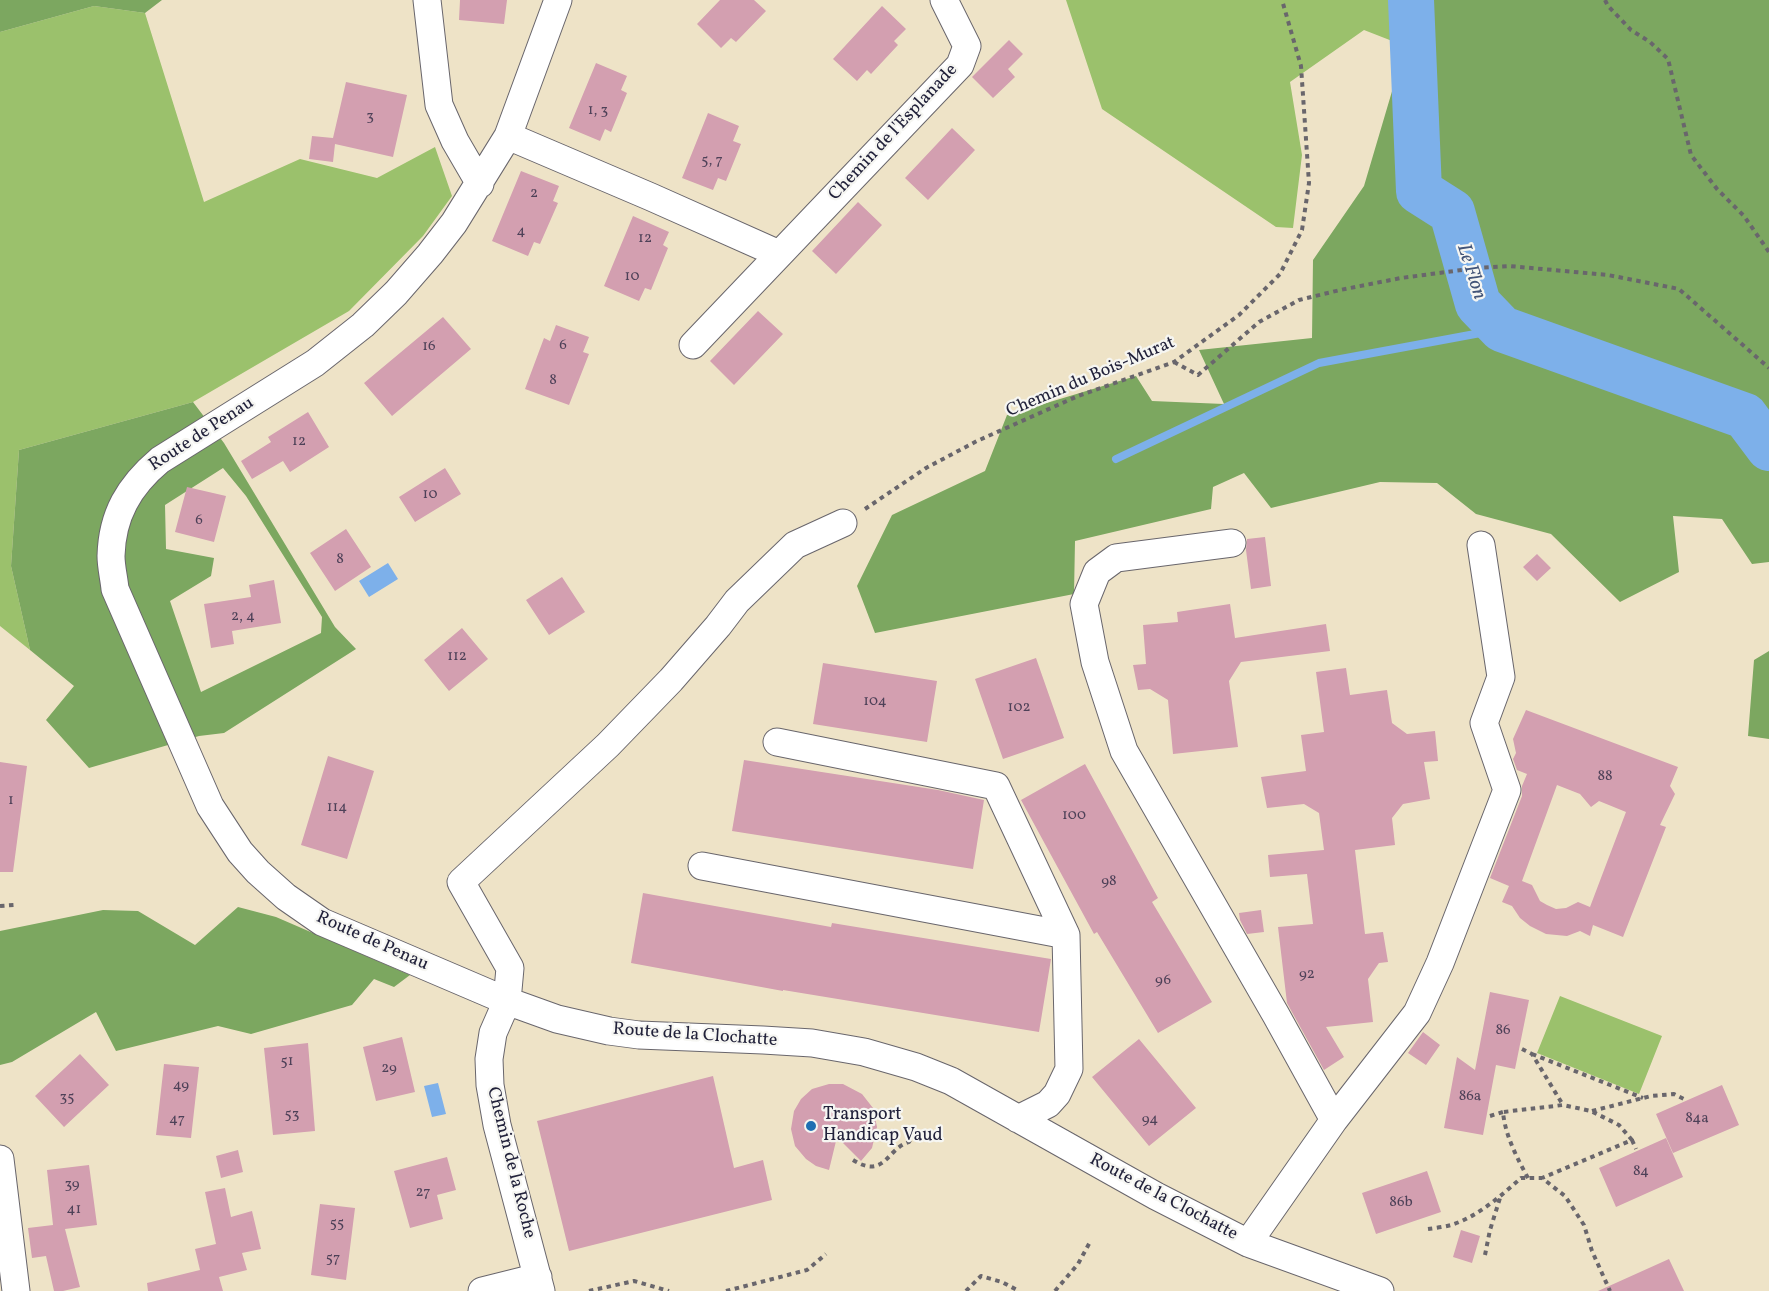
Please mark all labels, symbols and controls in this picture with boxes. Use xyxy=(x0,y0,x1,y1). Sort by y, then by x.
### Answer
street label: Chemin de l'Esplanade xyxy=(825,60,963,206)
house number: 1, 3 xyxy=(588,102,608,120)
house number: 3 xyxy=(366,108,374,126)
house number: 5, 7 xyxy=(701,152,723,170)
house number: 2 xyxy=(530,185,538,203)
house number: 4 xyxy=(517,223,525,241)
house number: 12 xyxy=(638,230,652,248)
water label: Le Flon xyxy=(1450,241,1490,303)
house number: 10 xyxy=(625,268,639,286)
street label: Chemin du Bois-Murat xyxy=(1004,333,1178,423)
house number: 6 xyxy=(559,337,567,355)
house number: 16 xyxy=(422,338,436,356)
house number: 8 xyxy=(549,372,557,390)
street label: Route de Penau xyxy=(145,393,259,477)
house number: 12 xyxy=(292,433,306,451)
house number: 10 xyxy=(423,486,437,504)
house number: 6 xyxy=(195,512,203,530)
house number: 8 xyxy=(336,551,344,569)
house number: 2, 4 xyxy=(231,608,255,626)
house number: 112 xyxy=(447,648,467,666)
house number: 104 xyxy=(863,693,887,711)
house number: 102 xyxy=(1008,699,1030,717)
house number: 88 xyxy=(1597,768,1613,786)
house number: 1 xyxy=(8,792,14,810)
house number: 114 xyxy=(327,799,347,817)
house number: 100 xyxy=(1062,807,1086,825)
house number: 98 xyxy=(1101,873,1117,891)
street label: Route de Penau xyxy=(312,908,432,976)
house number: 92 xyxy=(1299,966,1315,984)
house number: 96 xyxy=(1155,972,1171,990)
street label: Route de la Clochatte xyxy=(612,1019,778,1053)
house number: 86 xyxy=(1495,1022,1511,1040)
house number: 51 xyxy=(280,1053,294,1071)
house number: 29 xyxy=(381,1060,397,1078)
house number: 49 xyxy=(173,1077,189,1095)
street label: Chemin de la Roche xyxy=(481,1085,539,1241)
house number: 86a xyxy=(1459,1088,1481,1106)
house number: 35 xyxy=(60,1089,74,1107)
place label: Transport Handicap Vaud xyxy=(823,1105,943,1148)
house number: 53 xyxy=(285,1106,299,1124)
house number: 84a xyxy=(1685,1110,1709,1128)
house number: 47 xyxy=(169,1111,185,1129)
house number: 94 xyxy=(1142,1111,1158,1129)
marker: Transport Handicap Vaud xyxy=(804,1119,818,1133)
street label: Route de la Clochatte xyxy=(1085,1150,1241,1246)
house number: 84 xyxy=(1633,1163,1649,1181)
house number: 39 xyxy=(64,1176,80,1194)
house number: 27 xyxy=(416,1184,430,1202)
house number: 86b xyxy=(1389,1194,1413,1212)
house number: 41 xyxy=(67,1201,81,1219)
house number: 55 xyxy=(330,1215,344,1233)
house number: 57 xyxy=(326,1250,340,1268)

